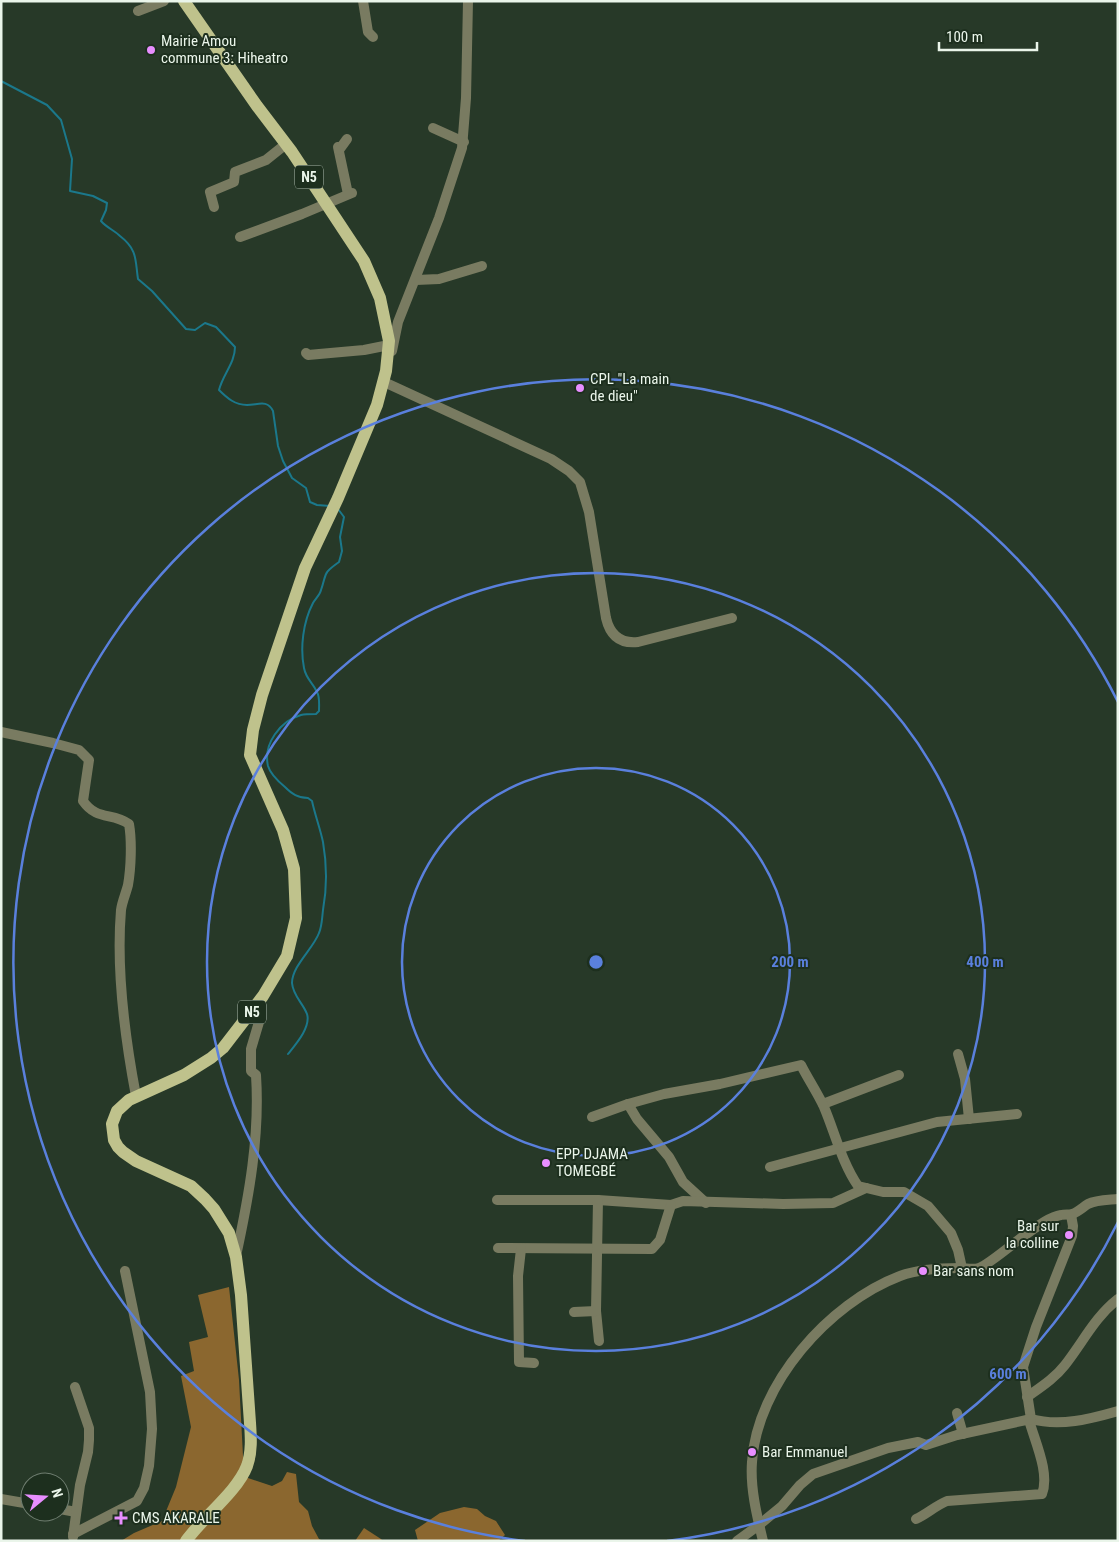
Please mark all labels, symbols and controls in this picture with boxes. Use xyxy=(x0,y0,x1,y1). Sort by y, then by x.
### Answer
scale bar xyxy=(939,20,1036,52)
text: 100 m xyxy=(946,28,983,46)
place label: Mairie Amou commune 3: Hiheatro xyxy=(161,32,288,67)
marker: Mairie Amou commune 3: Hiheatro xyxy=(145,44,157,56)
road number: N5 xyxy=(295,166,323,188)
place label: CPL "La main de dieu" xyxy=(590,370,669,405)
marker: CPL "La main de dieu" xyxy=(574,382,586,394)
centre of rings xyxy=(587,953,605,971)
text: 200 m xyxy=(771,953,809,971)
text: 400 m xyxy=(966,953,1004,971)
road number: N5 xyxy=(238,1000,266,1024)
place label: EPP DJAMA TOMEGBÉ xyxy=(556,1145,628,1180)
marker: EPP DJAMA TOMEGBÉ xyxy=(540,1157,552,1169)
place label: Bar sur la colline xyxy=(1006,1217,1059,1252)
marker: Bar sur la colline xyxy=(1063,1229,1075,1241)
place label: Bar sans nom xyxy=(933,1262,1014,1280)
marker: Bar sans nom xyxy=(917,1265,929,1277)
text: 600 m xyxy=(989,1365,1027,1383)
place label: Bar Emmanuel xyxy=(762,1443,848,1461)
marker: Bar Emmanuel xyxy=(746,1446,758,1458)
north arrow xyxy=(20,1472,70,1522)
text: N xyxy=(48,1486,66,1500)
place label: CMS AKARALE xyxy=(132,1509,220,1527)
marker: CMS AKARALE xyxy=(114,1511,128,1525)

